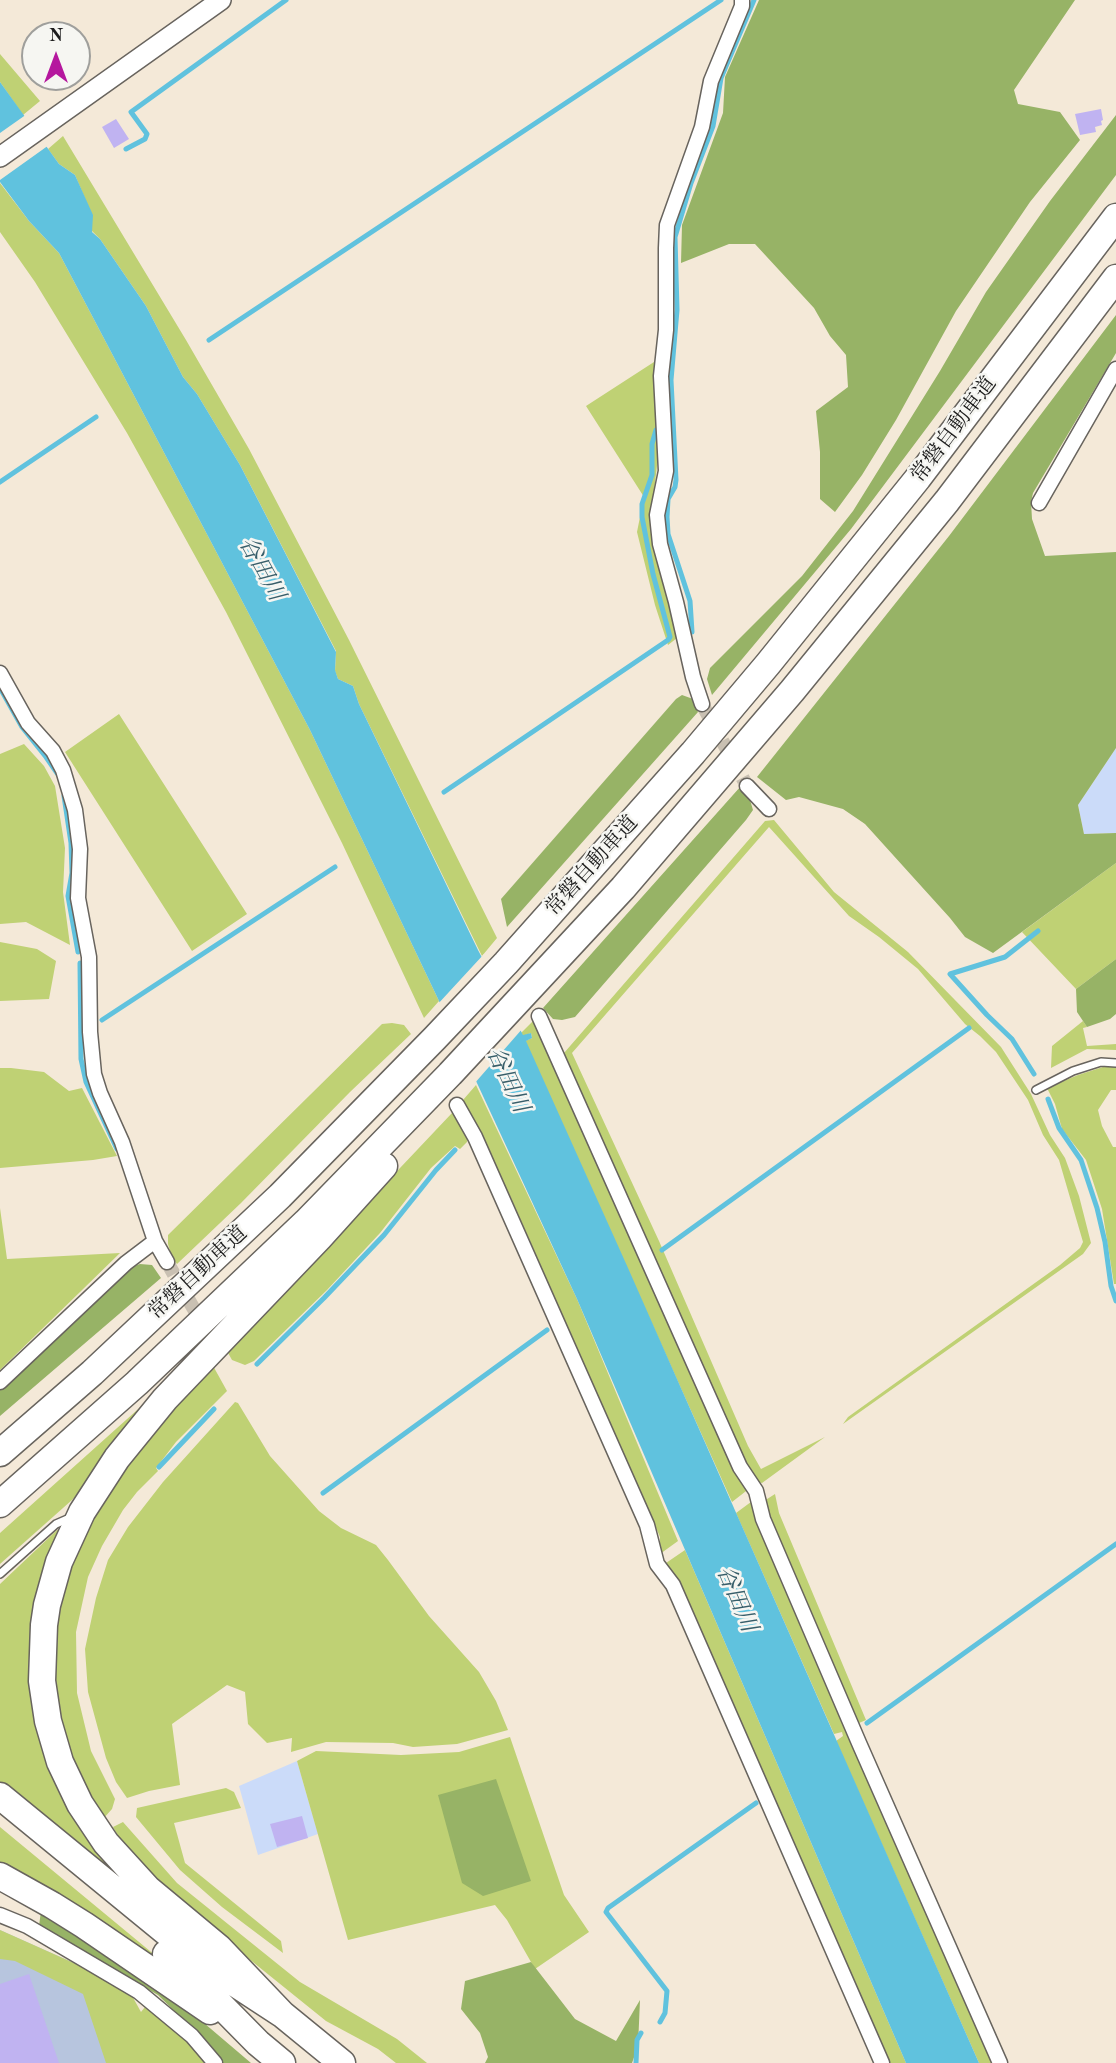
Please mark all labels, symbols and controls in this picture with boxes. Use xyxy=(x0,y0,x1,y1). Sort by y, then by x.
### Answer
north arrow xyxy=(21,21,91,91)
text: N xyxy=(49,27,63,46)
street label: 常磐自動車道 xyxy=(906,372,1002,488)
water label: 谷田川 xyxy=(232,532,290,606)
street label: 常磐自動車道 xyxy=(540,811,644,921)
water label: 谷田川 xyxy=(480,1043,534,1117)
street label: 常磐自動車道 xyxy=(143,1221,253,1325)
water label: 谷田川 xyxy=(710,1562,762,1636)

